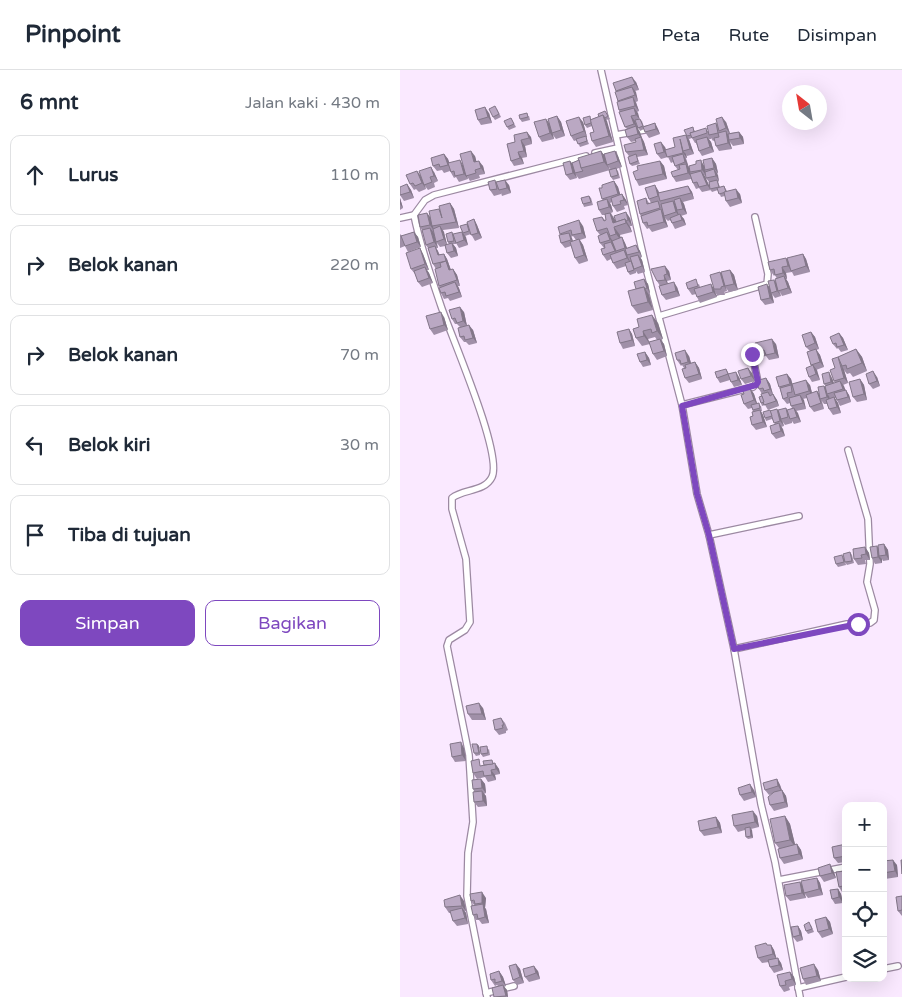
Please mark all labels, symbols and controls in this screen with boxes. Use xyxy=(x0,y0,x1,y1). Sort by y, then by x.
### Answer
text: Pinpoint xyxy=(25,20,121,49)
text: Peta xyxy=(661,24,700,46)
text: Rute xyxy=(728,24,769,46)
text: Disimpan xyxy=(797,24,877,46)
north arrow xyxy=(782,85,827,130)
text: 6 mnt xyxy=(20,90,79,115)
text: Jalan kaki · 430 m xyxy=(245,93,380,113)
icon: ahead xyxy=(21,161,49,189)
text: Lurus xyxy=(68,164,118,186)
text: 110 m xyxy=(330,165,379,185)
icon: right xyxy=(21,251,49,279)
text: Belok kanan xyxy=(68,254,178,276)
text: 220 m xyxy=(330,255,379,275)
icon: right xyxy=(21,341,49,369)
route end xyxy=(741,343,764,366)
text: Belok kanan xyxy=(68,344,178,366)
text: 70 m xyxy=(340,345,379,365)
icon: left xyxy=(21,431,49,459)
text: Belok kiri xyxy=(68,434,151,456)
text: 30 m xyxy=(340,435,379,455)
icon: arrive xyxy=(21,521,49,549)
text: Tiba di tujuan xyxy=(68,524,191,546)
button: Simpan xyxy=(20,600,195,646)
button: Bagikan xyxy=(205,600,380,646)
route start xyxy=(847,613,870,636)
map controls xyxy=(842,802,887,982)
button: + xyxy=(842,802,887,847)
button: − xyxy=(842,847,887,892)
button: locate xyxy=(842,892,887,937)
button: layers xyxy=(842,937,887,982)

